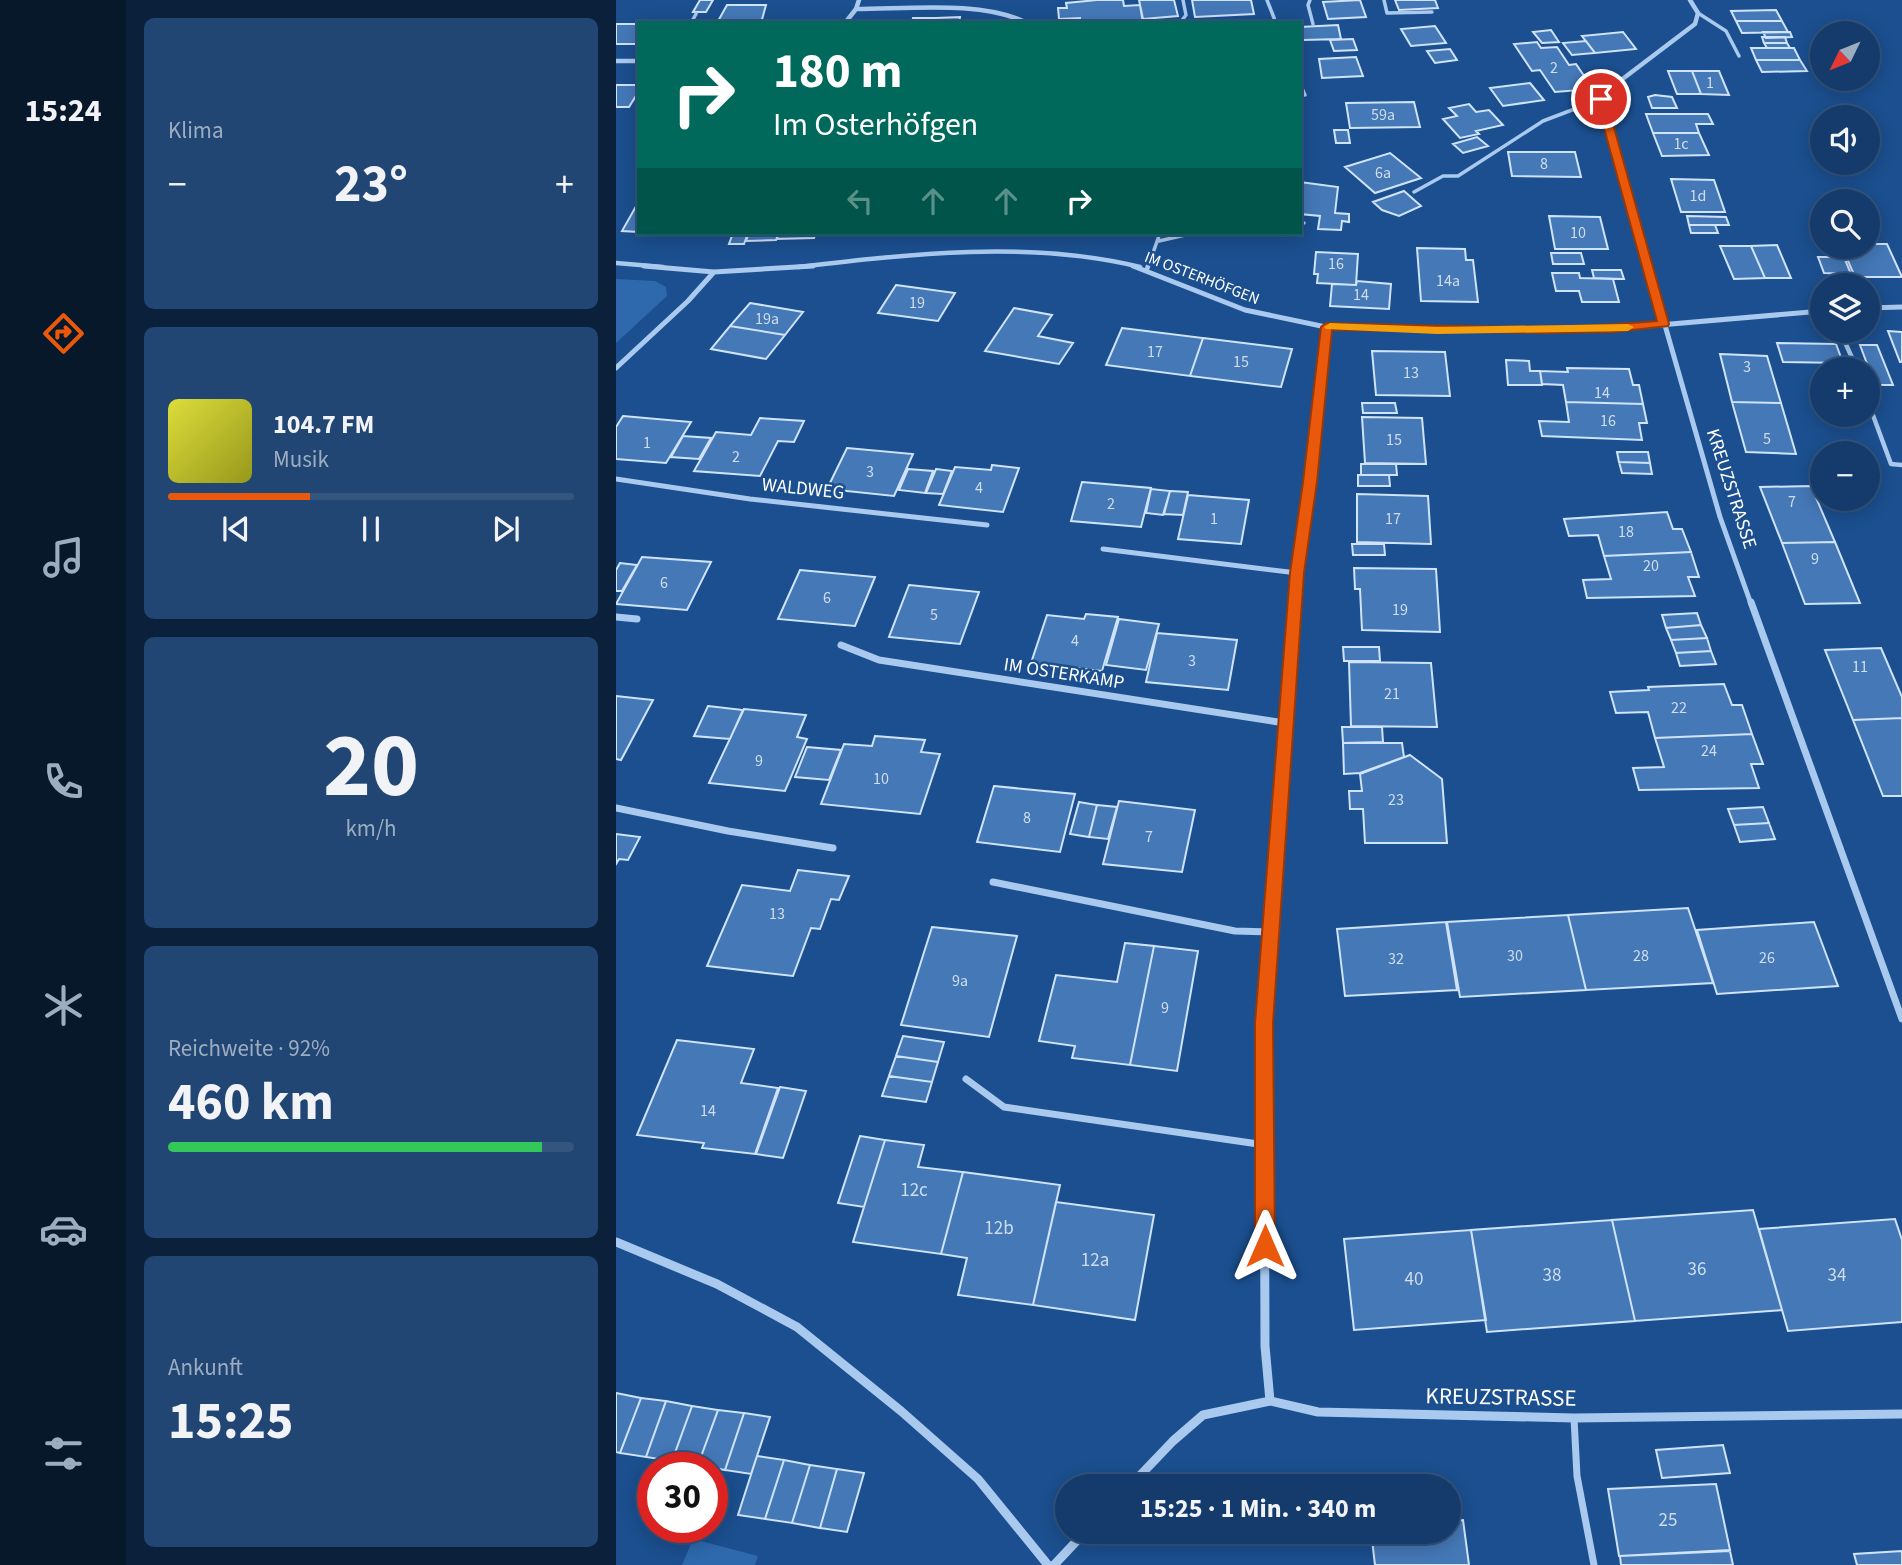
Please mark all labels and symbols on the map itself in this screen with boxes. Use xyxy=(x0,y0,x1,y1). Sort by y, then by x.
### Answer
north arrow xyxy=(1810,21,1880,91)
house number: 2 xyxy=(1550,57,1558,79)
pin xyxy=(1571,69,1631,129)
house number: 1 xyxy=(1706,72,1714,94)
house number: 59a xyxy=(1371,104,1395,126)
house number: 1c xyxy=(1673,133,1689,155)
house number: 8 xyxy=(1540,153,1548,175)
house number: 6a xyxy=(1375,162,1391,184)
house number: 1d xyxy=(1690,185,1706,207)
house number: 10 xyxy=(1570,222,1586,244)
street label: IM OSTERHÖFGEN xyxy=(1141,246,1263,310)
house number: 16 xyxy=(1328,253,1344,275)
house number: 14a xyxy=(1436,270,1460,292)
house number: 14 xyxy=(1353,284,1369,306)
house number: 19 xyxy=(909,292,925,314)
house number: 19a xyxy=(755,308,779,330)
house number: 17 xyxy=(1147,341,1163,363)
house number: 15 xyxy=(1233,351,1249,373)
house number: 3 xyxy=(1743,356,1751,378)
house number: 13 xyxy=(1403,362,1419,384)
house number: 14 xyxy=(1594,382,1610,404)
house number: 16 xyxy=(1600,410,1616,432)
street label: KREUZSTRASSE xyxy=(1699,425,1763,553)
house number: 5 xyxy=(1763,428,1771,450)
house number: 15 xyxy=(1386,429,1402,451)
house number: 1 xyxy=(643,432,651,454)
house number: 2 xyxy=(732,446,740,468)
house number: 3 xyxy=(866,461,874,483)
street label: WALDWEG xyxy=(760,471,846,507)
house number: 4 xyxy=(975,477,983,499)
house number: 7 xyxy=(1788,491,1796,513)
house number: 2 xyxy=(1107,493,1115,515)
house number: 1 xyxy=(1210,508,1218,530)
house number: 17 xyxy=(1385,508,1401,530)
house number: 18 xyxy=(1618,521,1634,543)
house number: 9 xyxy=(1811,548,1819,570)
house number: 20 xyxy=(1643,555,1659,577)
house number: 6 xyxy=(660,572,668,594)
house number: 6 xyxy=(823,587,831,609)
house number: 19 xyxy=(1392,599,1408,621)
house number: 5 xyxy=(930,604,938,626)
house number: 4 xyxy=(1071,630,1079,652)
house number: 3 xyxy=(1188,650,1196,672)
street label: IM OSTERKAMP xyxy=(1002,651,1126,697)
house number: 11 xyxy=(1852,656,1868,678)
house number: 21 xyxy=(1384,683,1400,705)
house number: 22 xyxy=(1671,697,1687,719)
house number: 24 xyxy=(1701,740,1717,762)
house number: 9 xyxy=(755,750,763,772)
house number: 10 xyxy=(873,768,889,790)
house number: 23 xyxy=(1388,789,1404,811)
house number: 8 xyxy=(1023,807,1031,829)
house number: 7 xyxy=(1145,826,1153,848)
house number: 13 xyxy=(769,903,785,925)
house number: 30 xyxy=(1507,945,1523,967)
house number: 28 xyxy=(1633,945,1649,967)
house number: 26 xyxy=(1759,947,1775,969)
house number: 32 xyxy=(1388,948,1404,970)
house number: 9a xyxy=(952,970,968,992)
house number: 9 xyxy=(1161,997,1169,1019)
house number: 14 xyxy=(700,1100,716,1122)
house number: 12c xyxy=(900,1177,928,1204)
position arrow xyxy=(1228,1209,1302,1283)
house number: 12b xyxy=(984,1215,1014,1242)
house number: 12a xyxy=(1081,1247,1109,1274)
house number: 36 xyxy=(1688,1256,1706,1283)
house number: 38 xyxy=(1543,1262,1561,1289)
house number: 34 xyxy=(1828,1262,1846,1289)
house number: 40 xyxy=(1405,1266,1423,1293)
street label: KREUZSTRASSE xyxy=(1425,1379,1577,1415)
speed limit sign: 30 xyxy=(637,1452,728,1543)
house number: 25 xyxy=(1659,1507,1677,1534)

